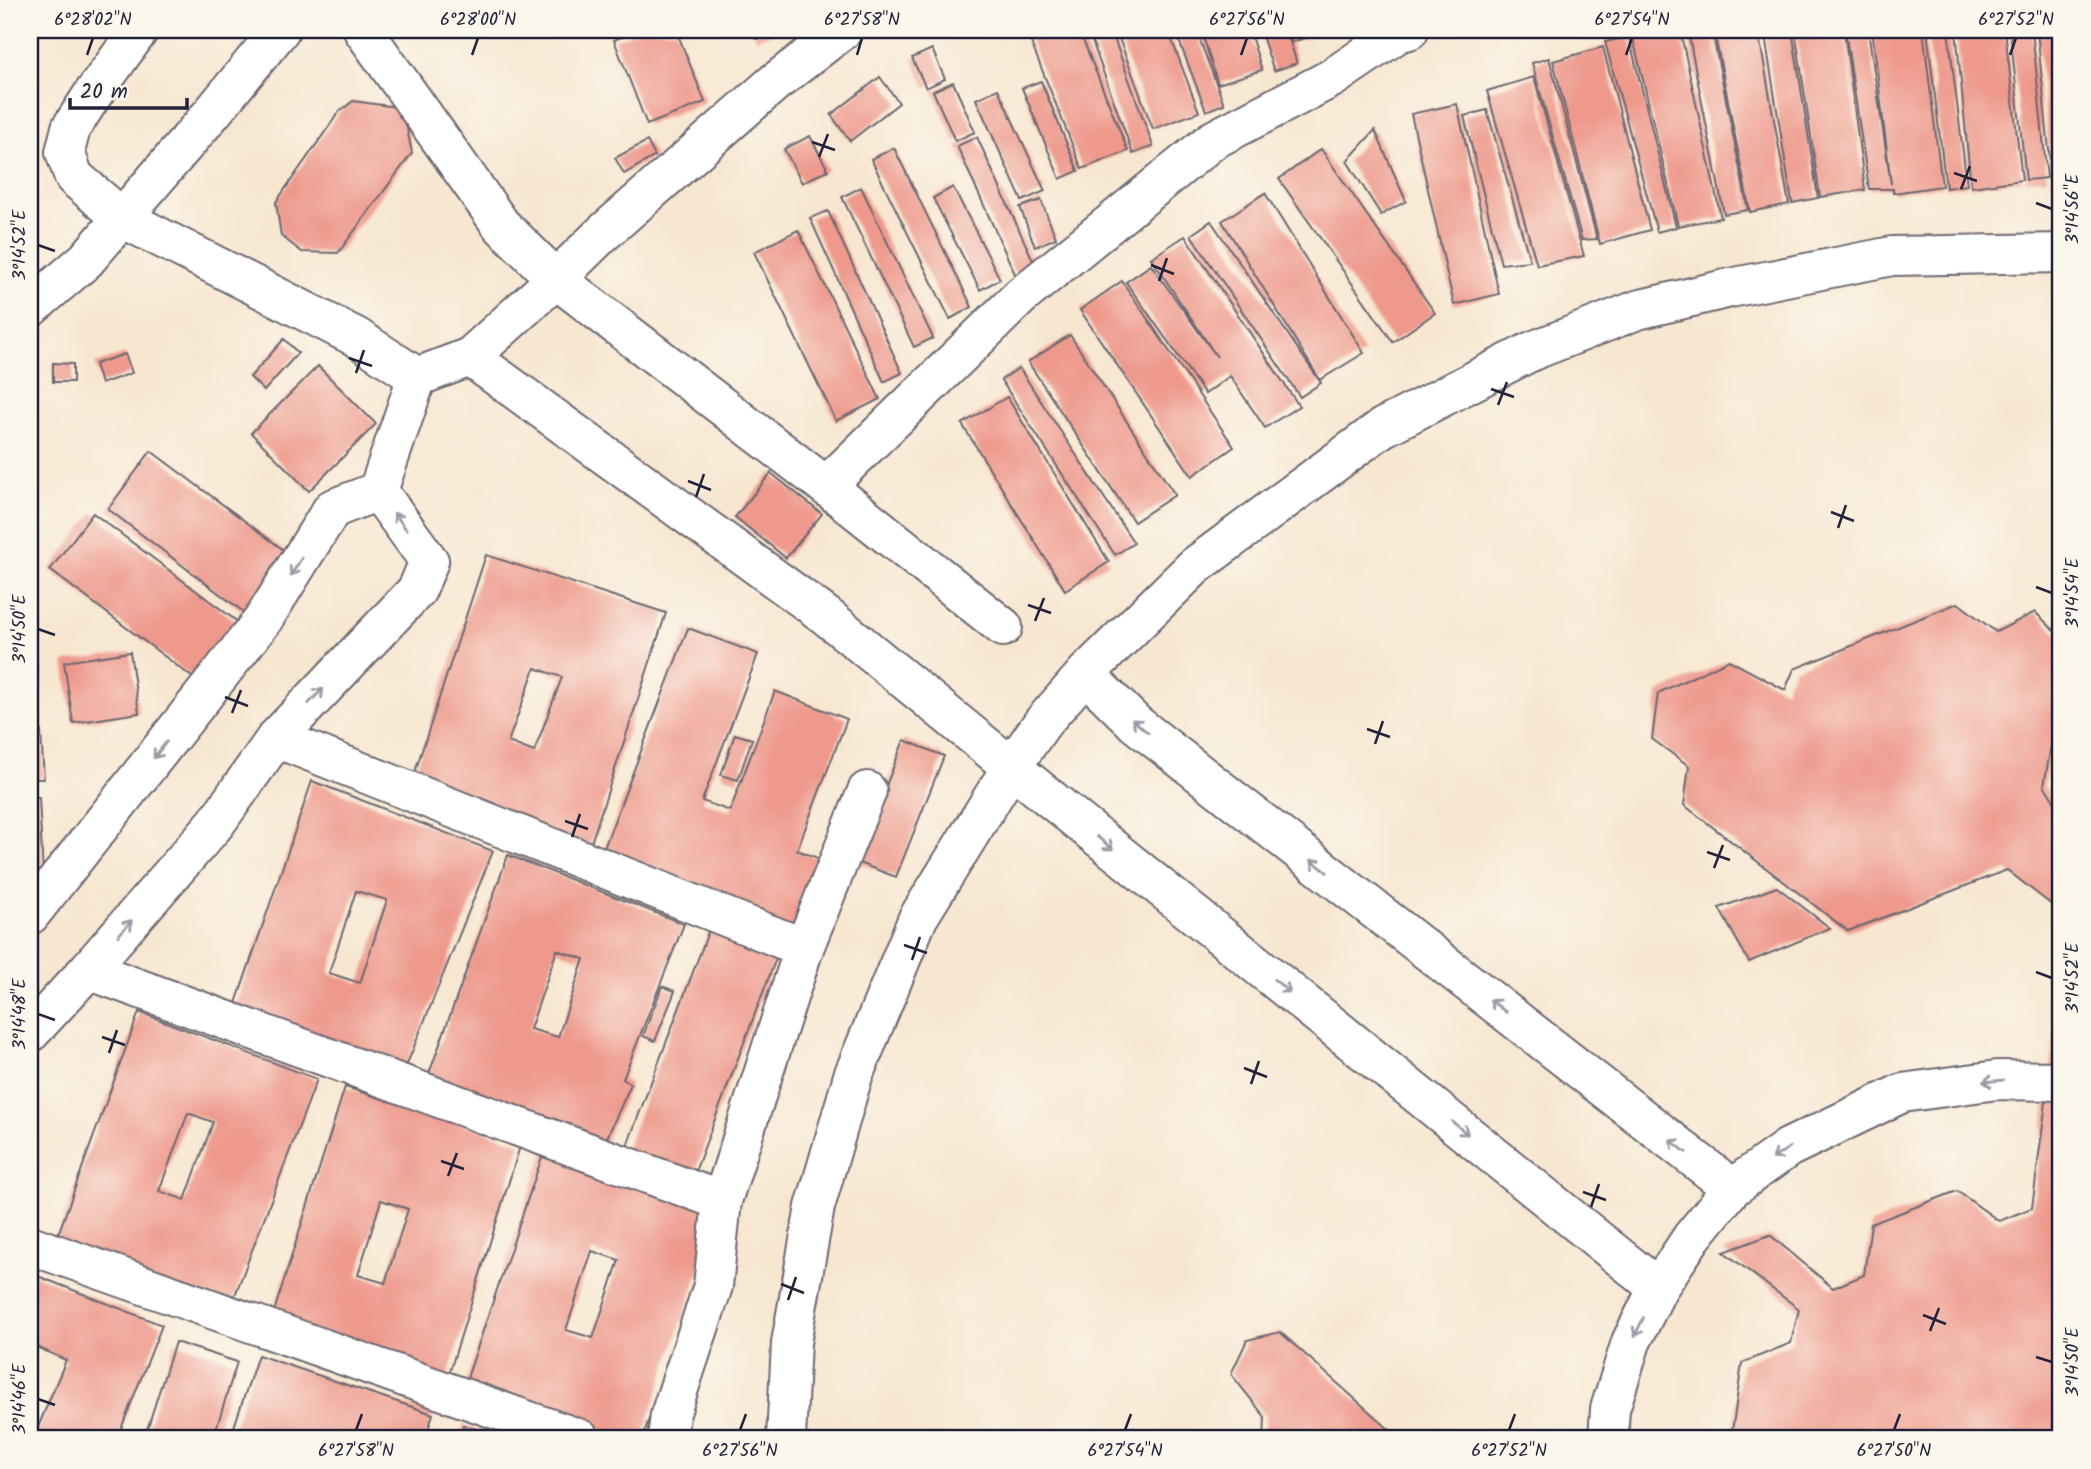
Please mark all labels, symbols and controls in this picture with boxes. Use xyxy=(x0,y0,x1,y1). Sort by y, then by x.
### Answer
text: 6°28'02"N xyxy=(54,6,132,35)
text: 6°28'00"N xyxy=(440,6,516,35)
text: 6°27'58"N xyxy=(824,6,900,35)
text: 6°27'56"N xyxy=(1209,6,1285,35)
text: 6°27'54"N xyxy=(1594,6,1670,35)
text: 6°27'52"N xyxy=(1978,6,2054,35)
scale bar xyxy=(70,66,187,110)
text: 20 m xyxy=(80,76,128,109)
text: 3°14'56"E xyxy=(2059,173,2088,244)
text: 3°14'52"E xyxy=(6,209,35,281)
one-way arrow xyxy=(393,512,407,531)
one-way arrow xyxy=(288,557,302,577)
text: 3°14'54"E xyxy=(2059,557,2088,628)
text: 3°14'50"E xyxy=(6,594,35,664)
one-way arrow xyxy=(307,688,324,705)
one-way arrow xyxy=(1131,718,1149,734)
one-way arrow xyxy=(153,740,168,758)
one-way arrow xyxy=(1095,835,1114,850)
one-way arrow xyxy=(1310,859,1329,874)
one-way arrow xyxy=(117,919,133,937)
text: 3°14'52"E xyxy=(2059,942,2088,1014)
text: 3°14'48"E xyxy=(6,978,35,1050)
one-way arrow xyxy=(1273,978,1291,993)
one-way arrow xyxy=(1490,998,1508,1013)
one-way arrow xyxy=(1982,1075,2005,1088)
one-way arrow xyxy=(1450,1121,1468,1136)
one-way arrow xyxy=(1669,1138,1687,1153)
one-way arrow xyxy=(1771,1146,1791,1160)
one-way arrow xyxy=(1631,1316,1645,1337)
text: 3°14'50"E xyxy=(2059,1327,2088,1397)
text: 3°14'46"E xyxy=(6,1363,35,1434)
text: 6°27'58"N xyxy=(318,1437,394,1466)
text: 6°27'56"N xyxy=(702,1437,778,1466)
text: 6°27'54"N xyxy=(1087,1437,1163,1466)
text: 6°27'52"N xyxy=(1471,1437,1547,1466)
text: 6°27'50"N xyxy=(1857,1437,1931,1466)

